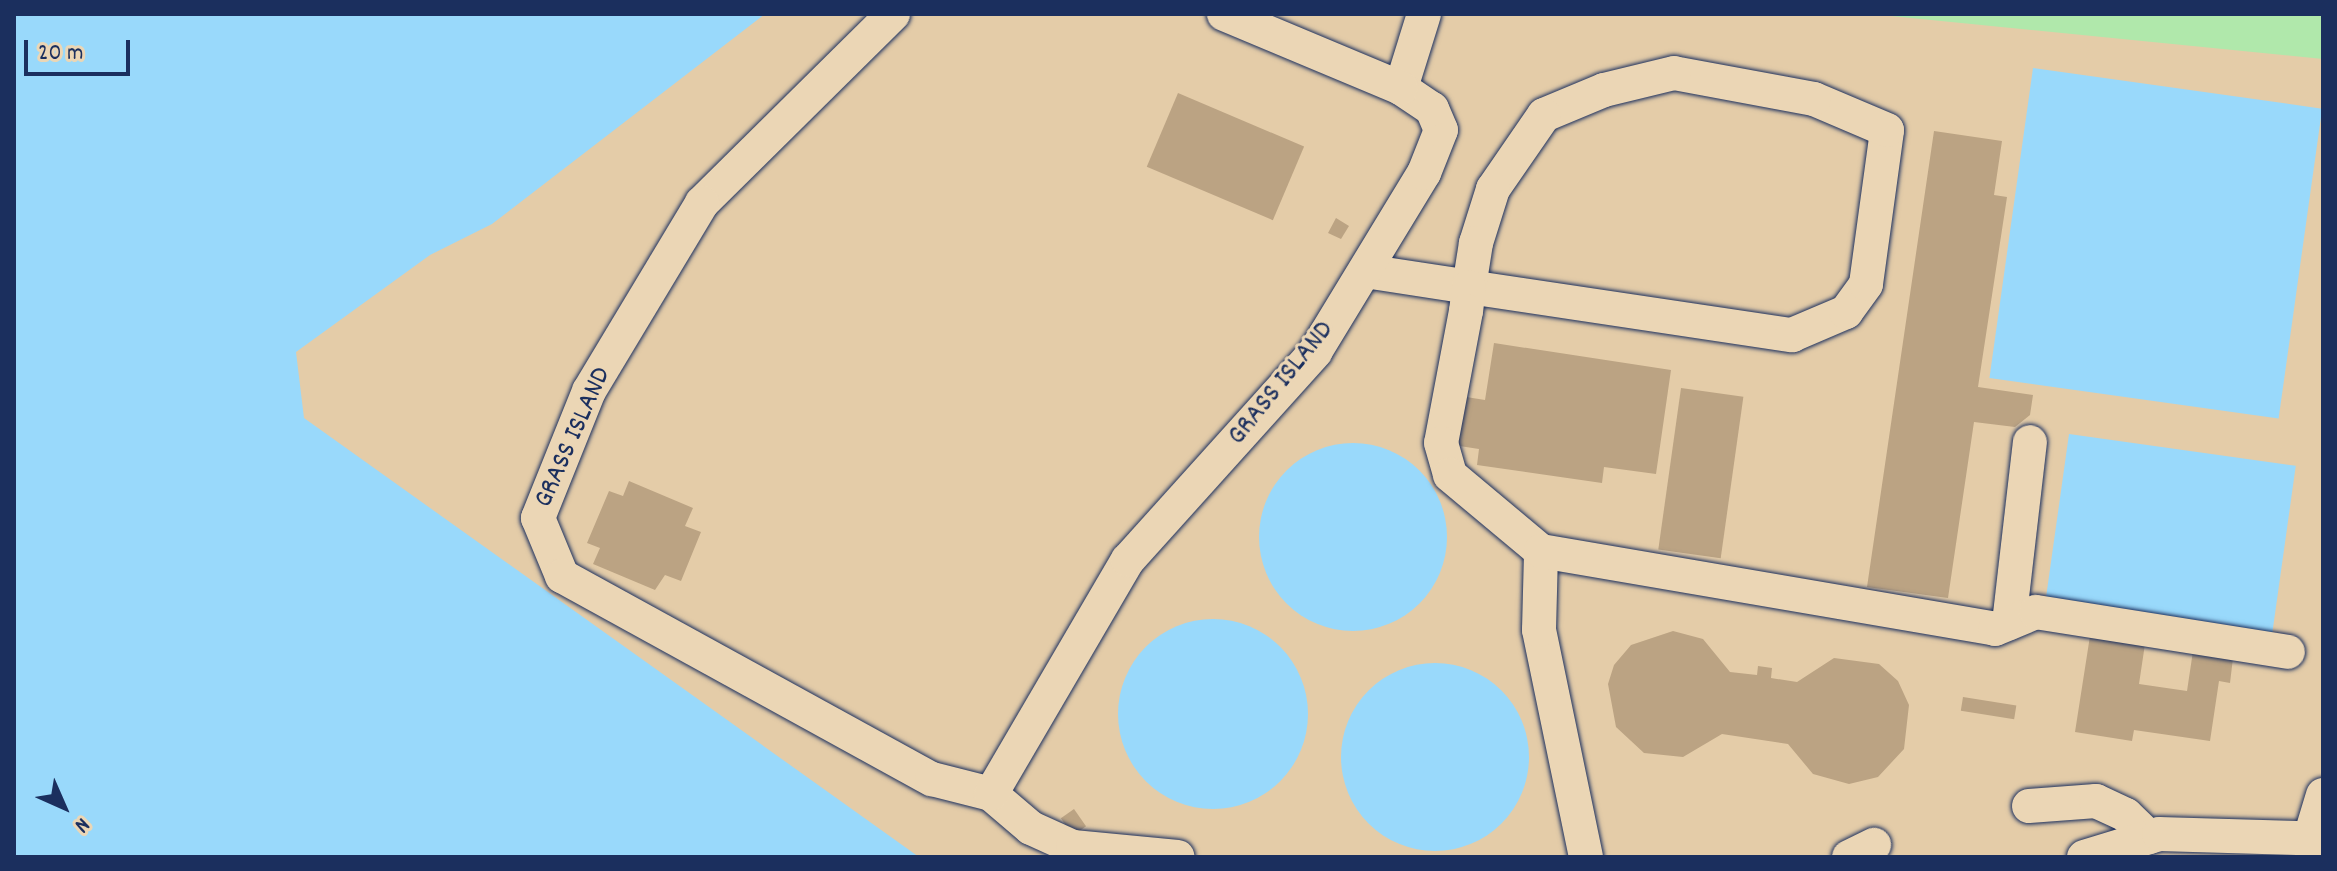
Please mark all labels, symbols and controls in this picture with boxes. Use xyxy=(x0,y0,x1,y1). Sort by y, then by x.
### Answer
scale bar xyxy=(28,24,134,74)
text: 20 m xyxy=(38,37,84,71)
street label: GRASS ISLAND xyxy=(1222,315,1342,453)
street label: GRASS ISLAND xyxy=(528,363,620,513)
north arrow xyxy=(24,767,104,847)
text: N xyxy=(67,810,96,839)

